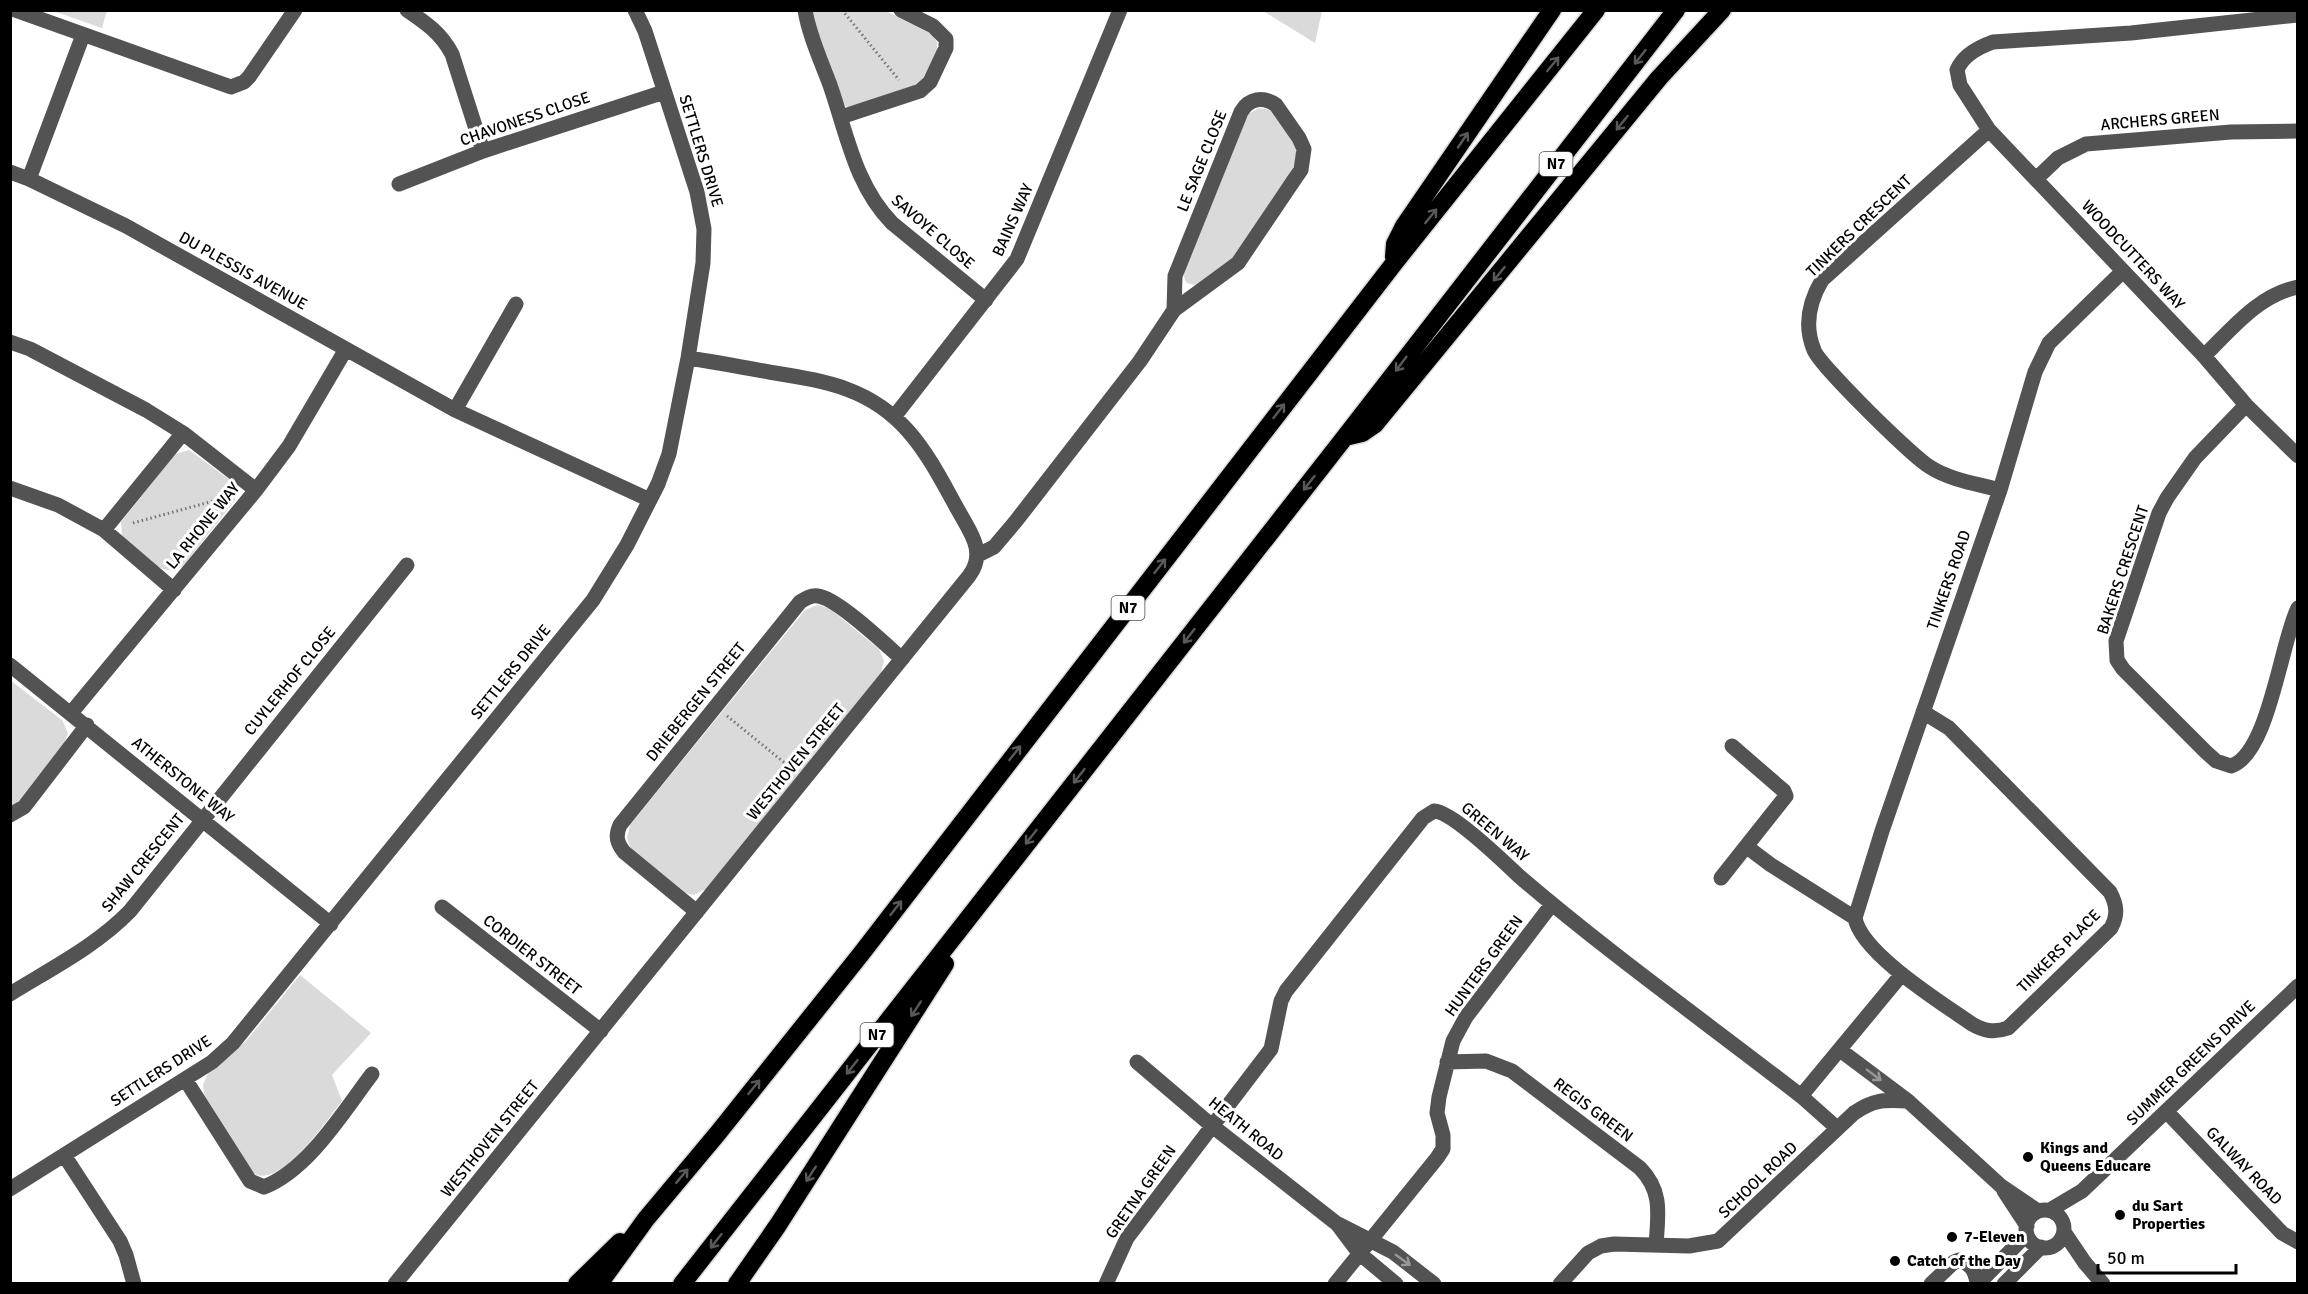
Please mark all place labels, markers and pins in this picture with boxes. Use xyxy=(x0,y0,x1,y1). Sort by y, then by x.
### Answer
place label: Kings and Queens Educare xyxy=(2040,1138,2151,1176)
marker: Kings and Queens Educare xyxy=(2021,1150,2035,1164)
place label: du Sart Properties xyxy=(2132,1196,2205,1234)
marker: du Sart Properties xyxy=(2113,1208,2127,1222)
place label: 7-Eleven xyxy=(1964,1227,2025,1247)
marker: 7-Eleven xyxy=(1945,1230,1959,1244)
place label: Catch of the Day xyxy=(1907,1251,2021,1271)
marker: Catch of the Day xyxy=(1888,1254,1902,1268)

